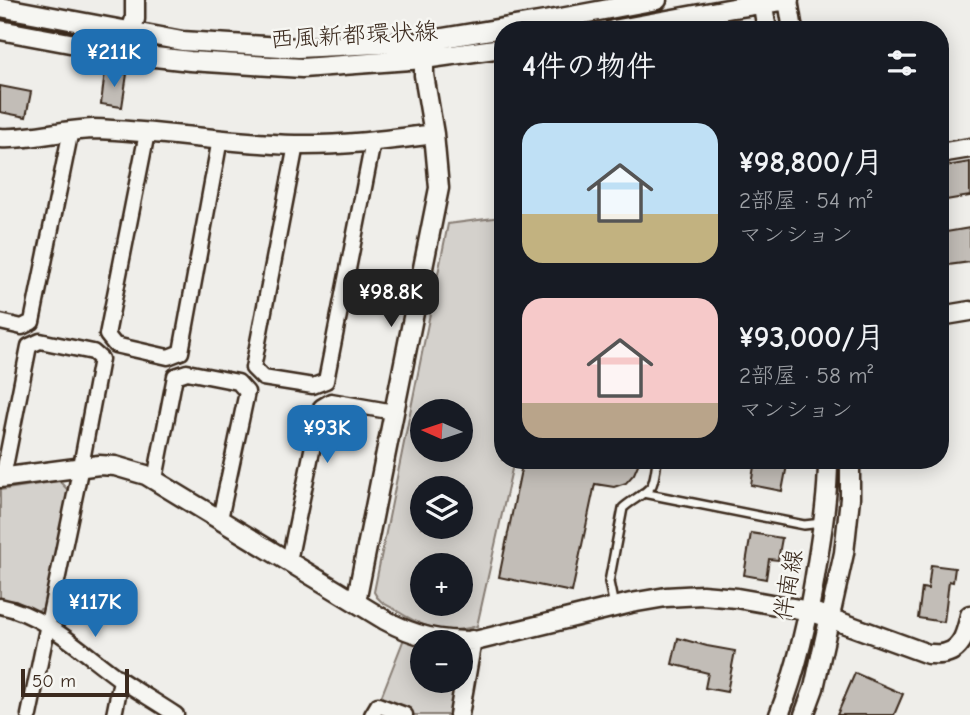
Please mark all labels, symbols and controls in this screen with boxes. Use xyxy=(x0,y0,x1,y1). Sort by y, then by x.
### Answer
street label: 西風新都環状線 xyxy=(269,17,439,53)
pin: ¥211K xyxy=(65,29,163,89)
text: ¥211K xyxy=(87,38,141,65)
icon: filters xyxy=(883,44,921,82)
text: 4件の物件 xyxy=(522,49,656,84)
text: ¥98,800/月 xyxy=(739,145,883,180)
icon: home xyxy=(578,151,662,235)
text: 2部屋 · 54 m² xyxy=(739,187,872,214)
text: マンション xyxy=(739,221,853,248)
pin: ¥98.8K xyxy=(334,270,448,329)
text: ¥98.8K xyxy=(359,278,423,305)
text: ¥93,000/月 xyxy=(739,320,885,355)
icon: home xyxy=(578,326,662,410)
text: 2部屋 · 58 m² xyxy=(739,362,873,389)
text: マンション xyxy=(739,396,853,423)
north arrow xyxy=(410,399,472,462)
map controls xyxy=(410,399,473,693)
pin: ¥93K xyxy=(286,406,368,465)
text: ¥93K xyxy=(303,414,351,441)
button: layers xyxy=(410,476,473,539)
street label: 伴南線 xyxy=(768,547,808,623)
button: + xyxy=(410,553,473,616)
pin: ¥117K xyxy=(46,580,144,639)
text: ¥117K xyxy=(69,588,121,615)
button: − xyxy=(410,630,473,693)
scale bar xyxy=(21,666,130,698)
text: 50 m xyxy=(32,670,76,692)

